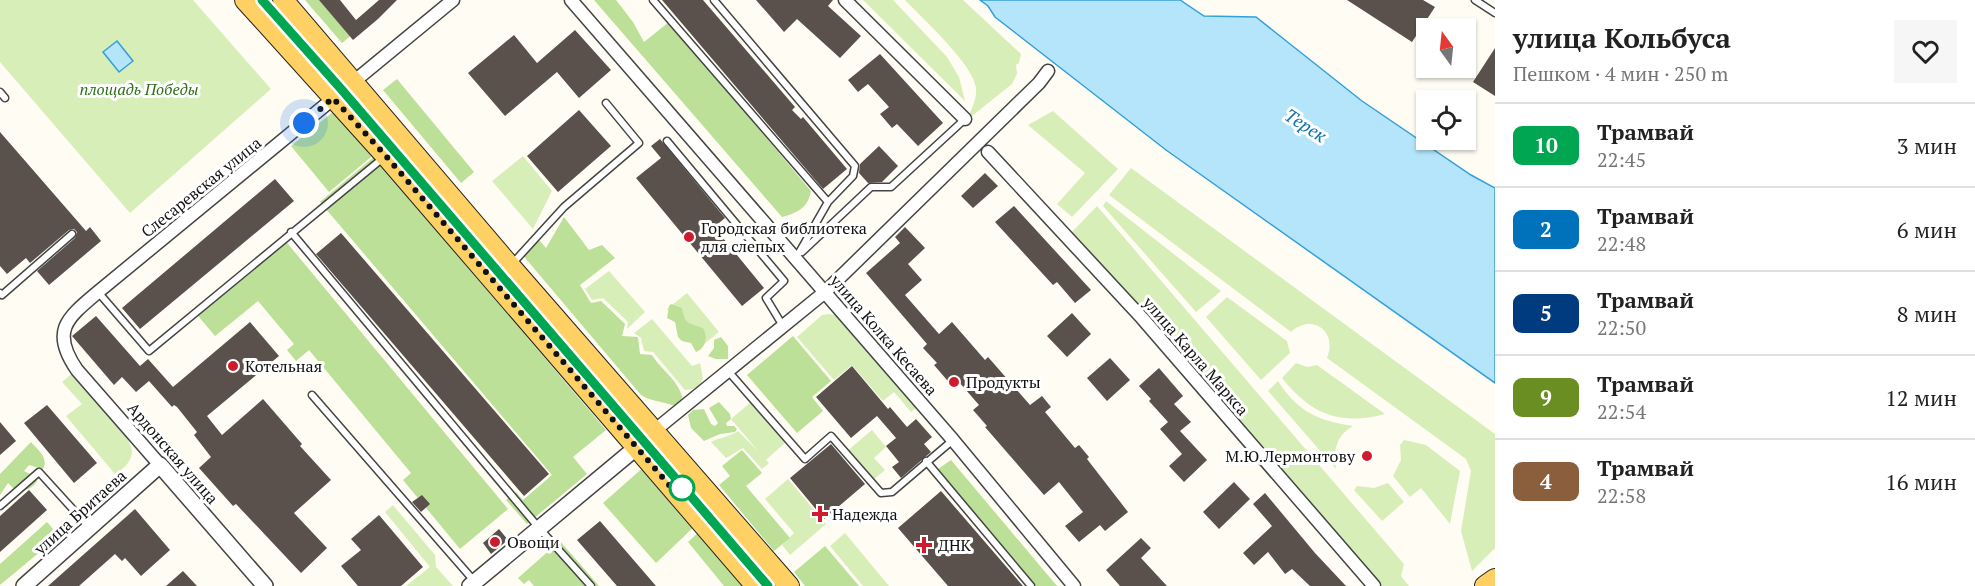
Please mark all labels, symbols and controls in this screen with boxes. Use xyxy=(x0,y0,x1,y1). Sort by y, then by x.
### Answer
north arrow xyxy=(1416,18,1476,78)
map controls xyxy=(1416,18,1476,150)
text: улица Кольбуса xyxy=(1513,19,1731,56)
button: heart xyxy=(1894,20,1957,83)
text: Пешком · 4 мин · 250 m xyxy=(1513,60,1728,87)
park label: площадь Победы xyxy=(80,78,198,100)
button: locate xyxy=(1416,90,1476,150)
water label: Терек xyxy=(1280,103,1332,147)
your location xyxy=(289,108,319,138)
text: Трамвай xyxy=(1597,117,1694,146)
text: 10 xyxy=(1534,131,1558,159)
text: 3 мин xyxy=(1897,131,1957,160)
street label: Слесаревская улица xyxy=(136,132,266,242)
text: 22:45 xyxy=(1597,146,1646,173)
text: Трамвай xyxy=(1597,201,1694,230)
text: 2 xyxy=(1540,215,1552,243)
text: 6 мин xyxy=(1897,215,1957,244)
place label: Городская библиотека для слепых xyxy=(701,217,867,257)
marker: Городская библиотека для слепых xyxy=(682,230,696,244)
text: 22:48 xyxy=(1597,230,1646,257)
street label: улица Колка Кесаева xyxy=(825,269,943,400)
text: Трамвай xyxy=(1597,285,1694,314)
street label: улица Карла Маркса xyxy=(1138,291,1254,420)
text: 5 xyxy=(1540,299,1552,327)
text: 8 мин xyxy=(1897,299,1957,328)
text: 22:50 xyxy=(1597,314,1646,341)
place label: Котельная xyxy=(245,355,322,377)
marker: Котельная xyxy=(226,359,240,373)
text: Трамвай xyxy=(1597,369,1694,398)
place label: Продукты xyxy=(966,371,1041,393)
marker: Продукты xyxy=(947,375,961,389)
text: 9 xyxy=(1540,383,1552,411)
text: 12 мин xyxy=(1885,383,1957,412)
street label: Ардонская улица xyxy=(123,397,223,509)
text: 22:54 xyxy=(1597,398,1646,425)
place label: М.Ю.Лермонтову xyxy=(1225,445,1356,467)
marker: М.Ю.Лермонтову xyxy=(1360,449,1374,463)
text: Трамвай xyxy=(1597,453,1694,482)
street label: улица Бритаева xyxy=(28,465,131,560)
text: 4 xyxy=(1540,467,1552,495)
text: 16 мин xyxy=(1885,467,1957,496)
unlabelled marker xyxy=(669,475,695,501)
text: 22:58 xyxy=(1597,482,1646,509)
place label: Надежда xyxy=(832,503,897,525)
marker: Надежда xyxy=(813,507,827,521)
place label: Овощи xyxy=(507,531,560,553)
place label: ДНК xyxy=(938,534,972,556)
marker: Овощи xyxy=(488,535,502,549)
marker: ДНК xyxy=(915,536,933,554)

